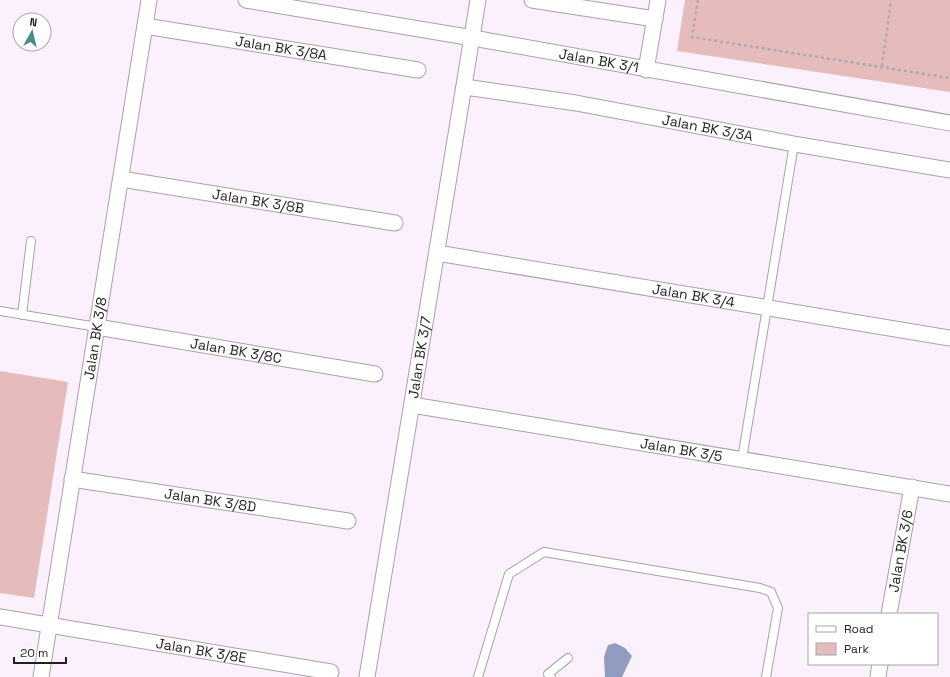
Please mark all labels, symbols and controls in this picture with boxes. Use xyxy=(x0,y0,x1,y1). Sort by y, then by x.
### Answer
north arrow xyxy=(12,12,52,52)
text: N xyxy=(29,15,38,30)
street label: Jalan BK 3/8A xyxy=(234,32,328,64)
street label: Jalan BK 3/1 xyxy=(558,44,640,76)
street label: Jalan BK 3/3A xyxy=(661,110,755,145)
street label: Jalan BK 3/8B xyxy=(211,185,305,217)
street label: Jalan BK 3/4 xyxy=(651,280,736,311)
street label: Jalan BK 3/8 xyxy=(80,295,111,381)
street label: Jalan BK 3/7 xyxy=(404,315,435,400)
street label: Jalan BK 3/8C xyxy=(189,334,283,367)
street label: Jalan BK 3/5 xyxy=(639,434,724,465)
street label: Jalan BK 3/8D xyxy=(163,484,258,516)
street label: Jalan BK 3/6 xyxy=(884,508,917,594)
legend xyxy=(808,613,938,665)
text: Road xyxy=(844,621,873,637)
street label: Jalan BK 3/8E xyxy=(155,634,248,667)
scale bar xyxy=(14,639,66,665)
text: Park xyxy=(844,641,869,657)
text: 20 m xyxy=(20,645,48,661)

